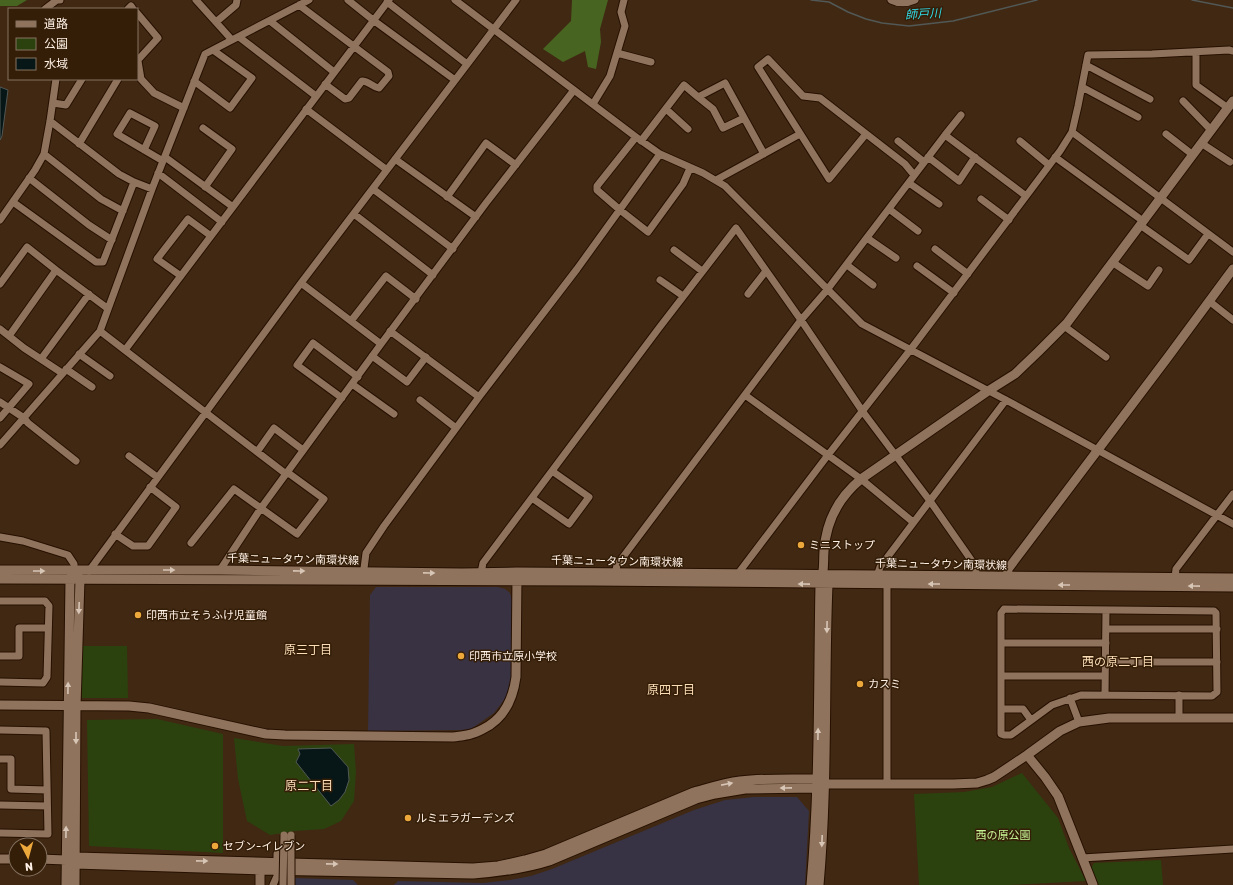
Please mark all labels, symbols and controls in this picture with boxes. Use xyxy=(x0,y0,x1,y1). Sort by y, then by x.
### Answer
water label: 師戸川 xyxy=(905,6,943,22)
legend xyxy=(8,8,138,80)
text: 道路 xyxy=(44,17,68,31)
text: 公園 xyxy=(44,37,68,51)
text: 水域 xyxy=(44,57,68,71)
place label: ミニストップ xyxy=(809,539,875,552)
marker: ミニストップ xyxy=(796,540,806,550)
street label: 千葉ニュータウン南環状線 xyxy=(227,552,359,567)
street label: 千葉ニュータウン南環状線 xyxy=(551,554,683,569)
street label: 千葉ニュータウン南環状線 xyxy=(875,557,1007,572)
one-way arrow xyxy=(163,567,176,573)
one-way arrow xyxy=(33,568,46,574)
one-way arrow xyxy=(293,568,306,574)
one-way arrow xyxy=(423,570,436,576)
one-way arrow xyxy=(797,581,810,587)
one-way arrow xyxy=(927,581,940,587)
one-way arrow xyxy=(1057,582,1070,588)
one-way arrow xyxy=(1187,583,1200,589)
one-way arrow xyxy=(76,602,82,615)
place label: 印西市立そうふけ児童館 xyxy=(146,609,267,622)
marker: 印西市立そうふけ児童館 xyxy=(133,610,143,620)
one-way arrow xyxy=(824,621,830,634)
district label: 原三丁目 xyxy=(284,643,332,657)
place label: 印西市立原小学校 xyxy=(469,650,557,663)
marker: 印西市立原小学校 xyxy=(456,651,466,661)
district label: 西の原二丁目 xyxy=(1082,655,1154,669)
place label: カスミ xyxy=(868,678,901,691)
marker: カスミ xyxy=(855,679,865,689)
one-way arrow xyxy=(65,681,71,694)
district label: 原四丁目 xyxy=(647,683,695,697)
one-way arrow xyxy=(814,728,821,740)
one-way arrow xyxy=(73,732,79,745)
district label: 原二丁目 xyxy=(285,779,333,793)
one-way arrow xyxy=(721,780,733,786)
one-way arrow xyxy=(779,785,792,791)
place label: ルミエラガーデンズ xyxy=(416,812,515,825)
marker: ルミエラガーデンズ xyxy=(403,813,413,823)
one-way arrow xyxy=(63,825,69,838)
park label: 西の原公園 xyxy=(976,829,1031,842)
one-way arrow xyxy=(819,835,826,847)
north arrow xyxy=(8,837,48,877)
place label: セブン-イレブン xyxy=(223,840,305,853)
marker: セブン-イレブン xyxy=(210,841,220,851)
one-way arrow xyxy=(196,857,208,864)
text: N xyxy=(24,860,34,873)
one-way arrow xyxy=(326,861,339,867)

